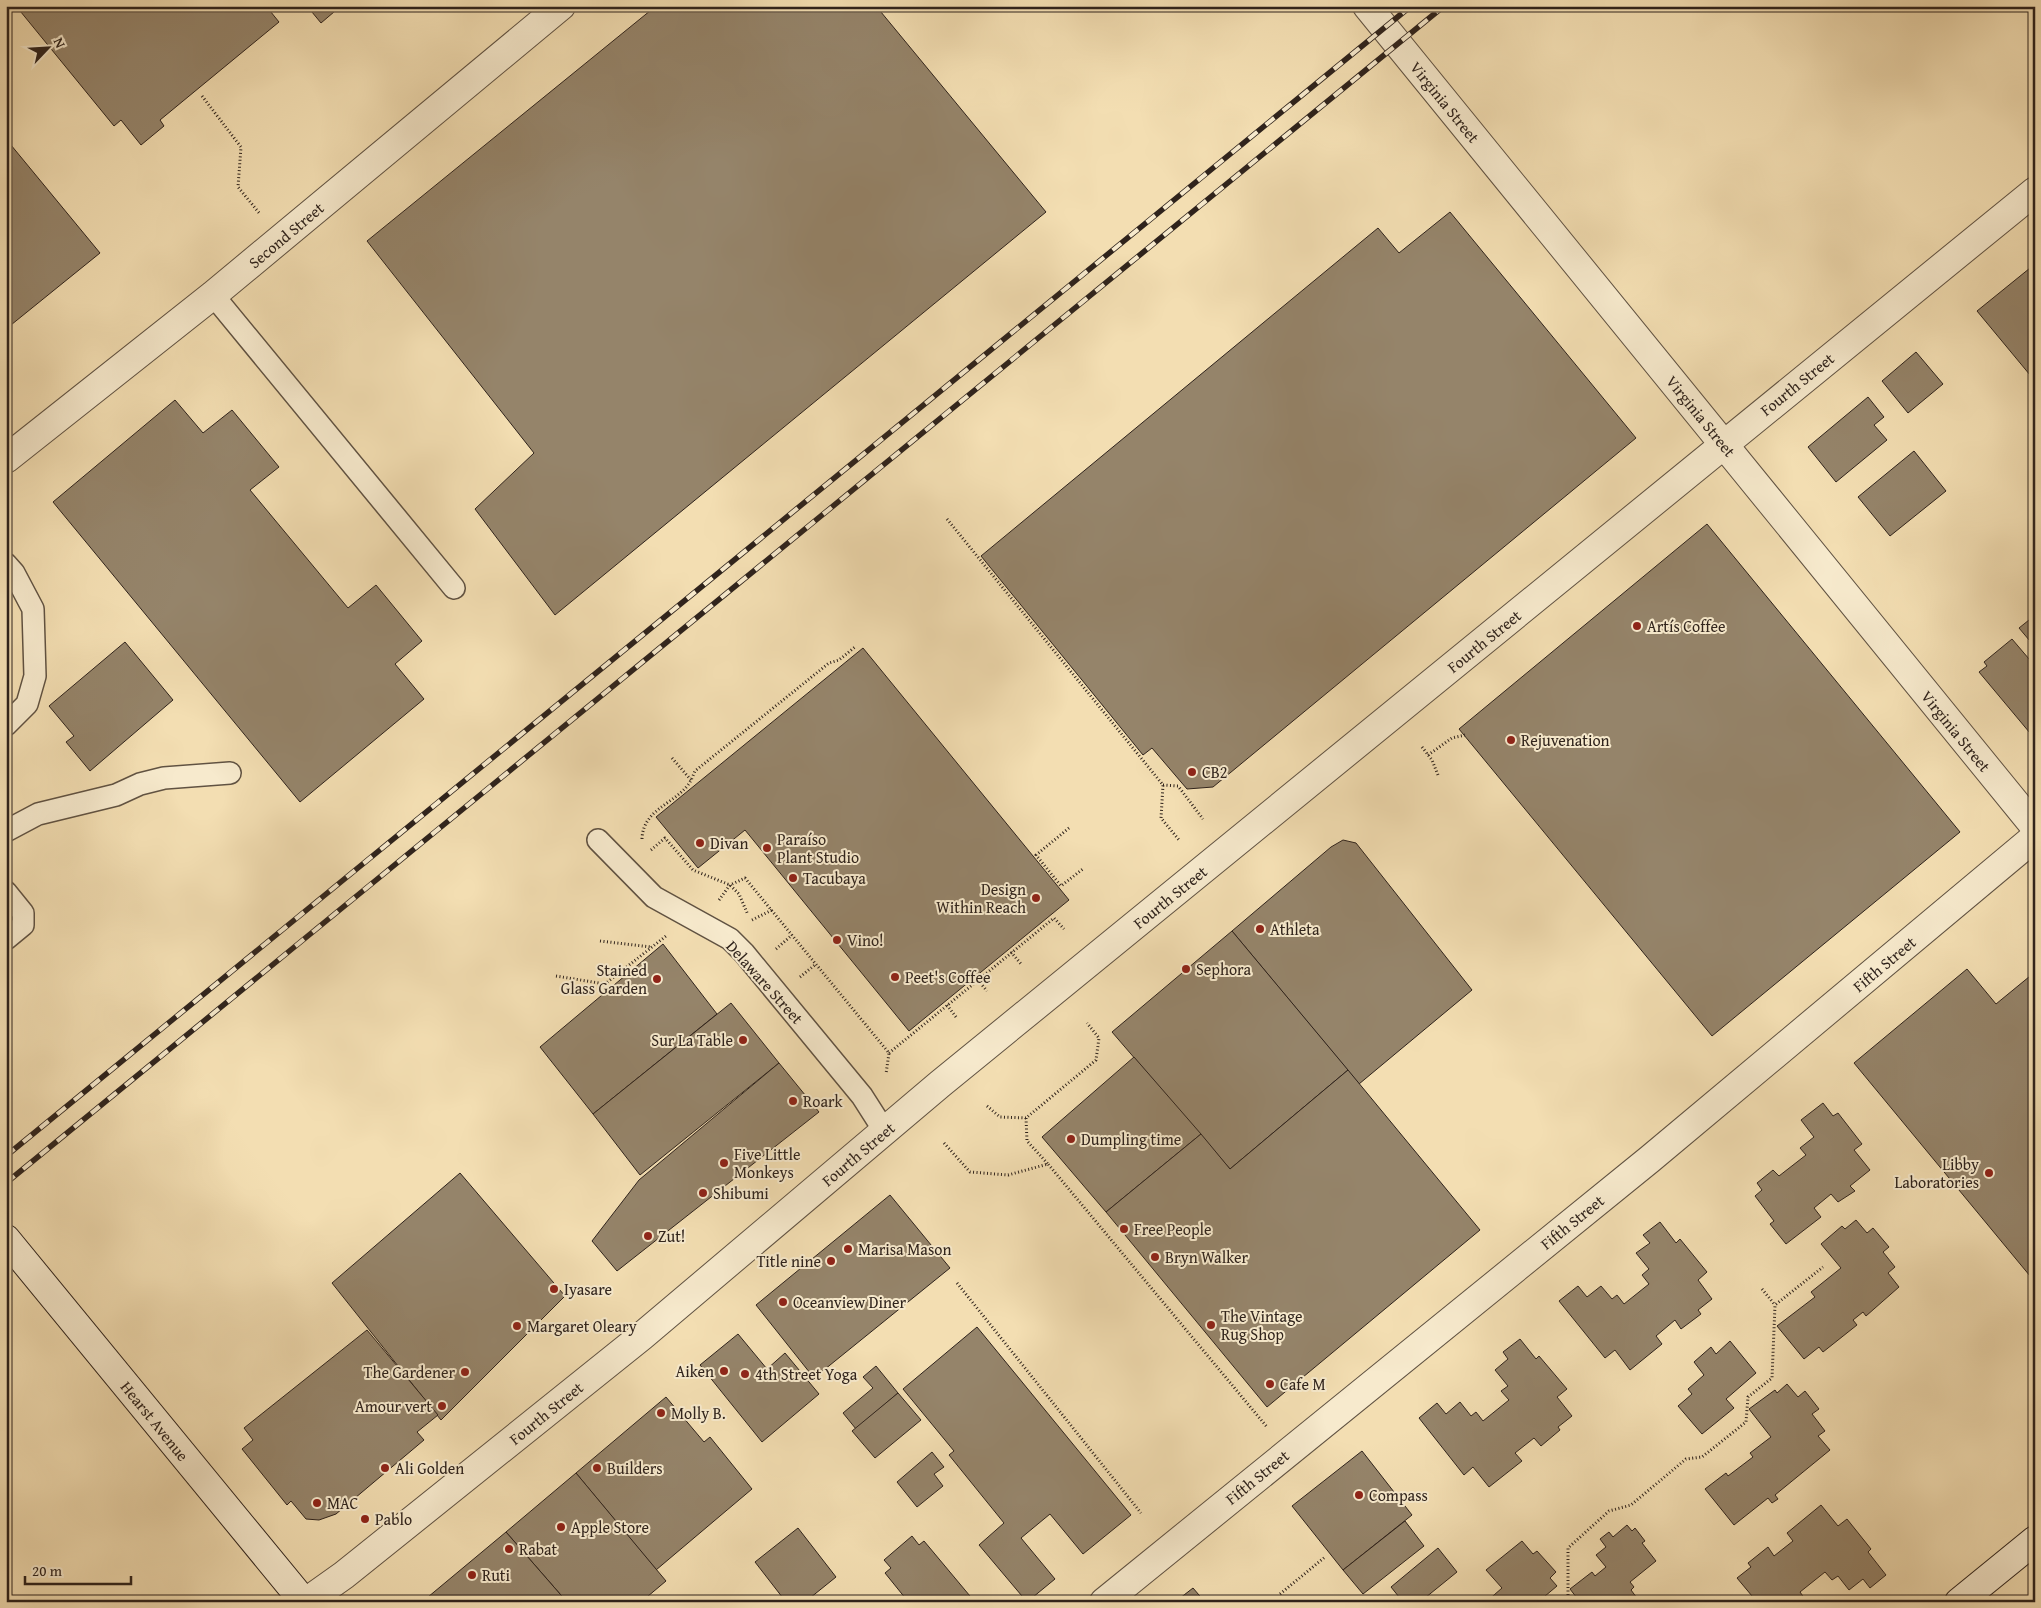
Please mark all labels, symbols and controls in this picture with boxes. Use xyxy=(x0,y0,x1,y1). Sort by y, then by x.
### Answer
north arrow xyxy=(22,22,72,72)
text: N xyxy=(49,34,71,52)
street label: Virginia Street xyxy=(1405,56,1486,148)
street label: Second Street xyxy=(243,196,329,274)
street label: Fourth Street xyxy=(1755,346,1839,421)
street label: Virginia Street xyxy=(1661,370,1742,462)
street label: Fourth Street xyxy=(1442,603,1526,678)
place label: Artís Coffee xyxy=(1647,614,1725,638)
marker: Artís Coffee xyxy=(1631,620,1643,632)
street label: Virginia Street xyxy=(1916,685,1997,777)
place label: Rejuvenation xyxy=(1521,728,1610,752)
marker: Rejuvenation xyxy=(1505,734,1517,746)
place label: CB2 xyxy=(1202,760,1227,784)
marker: CB2 xyxy=(1186,766,1198,778)
place label: Paraíso Plant Studio xyxy=(777,827,859,869)
place label: Divan xyxy=(710,831,748,855)
marker: Divan xyxy=(694,837,706,849)
marker: Paraíso Plant Studio xyxy=(761,842,773,854)
street label: Fourth Street xyxy=(1128,859,1212,934)
place label: Tacubaya xyxy=(803,866,866,890)
marker: Tacubaya xyxy=(787,872,799,884)
place label: Design Within Reach xyxy=(936,877,1026,919)
marker: Design Within Reach xyxy=(1030,892,1042,904)
place label: Athleta xyxy=(1270,917,1320,941)
marker: Athleta xyxy=(1254,923,1266,935)
place label: Vino! xyxy=(847,928,884,952)
street label: Fifth Street xyxy=(1847,930,1921,998)
marker: Vino! xyxy=(831,934,843,946)
street label: Delaware Street xyxy=(721,935,809,1030)
place label: Sephora xyxy=(1196,957,1252,981)
place label: Stained Glass Garden xyxy=(561,958,647,1000)
marker: Sephora xyxy=(1180,963,1192,975)
place label: Peet's Coffee xyxy=(905,965,990,989)
marker: Peet's Coffee xyxy=(889,971,901,983)
marker: Stained Glass Garden xyxy=(651,973,663,985)
place label: Sur La Table xyxy=(651,1028,733,1052)
marker: Sur La Table xyxy=(737,1034,749,1046)
place label: Roark xyxy=(803,1089,844,1113)
marker: Roark xyxy=(787,1095,799,1107)
street label: Fourth Street xyxy=(816,1116,900,1192)
place label: Dumpling time xyxy=(1081,1127,1181,1151)
marker: Dumpling time xyxy=(1065,1133,1077,1145)
place label: Five Little Monkeys xyxy=(734,1142,801,1184)
place label: Libby Laboratories xyxy=(1894,1152,1979,1194)
marker: Five Little Monkeys xyxy=(718,1157,730,1169)
marker: Libby Laboratories xyxy=(1983,1167,1995,1179)
place label: Shibumi xyxy=(713,1181,769,1205)
marker: Shibumi xyxy=(697,1187,709,1199)
street label: Fifth Street xyxy=(1535,1189,1609,1255)
place label: Free People xyxy=(1134,1217,1212,1241)
marker: Free People xyxy=(1118,1223,1130,1235)
place label: Zut! xyxy=(658,1224,685,1248)
marker: Zut! xyxy=(642,1230,654,1242)
place label: Marisa Mason xyxy=(858,1237,951,1261)
marker: Marisa Mason xyxy=(842,1243,854,1255)
place label: Bryn Walker xyxy=(1165,1245,1248,1269)
place label: Title nine xyxy=(756,1249,821,1273)
marker: Bryn Walker xyxy=(1149,1251,1161,1263)
marker: Title nine xyxy=(825,1255,837,1267)
place label: Iyasare xyxy=(564,1277,612,1301)
marker: Iyasare xyxy=(548,1283,560,1295)
place label: Oceanview Diner xyxy=(793,1290,906,1314)
marker: Oceanview Diner xyxy=(777,1296,789,1308)
place label: The Vintage Rug Shop xyxy=(1221,1304,1303,1346)
place label: Margaret Oleary xyxy=(527,1314,637,1338)
marker: The Vintage Rug Shop xyxy=(1205,1319,1217,1331)
marker: Margaret Oleary xyxy=(511,1320,523,1332)
place label: Aiken xyxy=(676,1359,714,1383)
place label: The Gardener xyxy=(363,1360,455,1384)
place label: 4th Street Yoga xyxy=(755,1362,858,1386)
marker: Aiken xyxy=(718,1365,730,1377)
marker: The Gardener xyxy=(459,1366,471,1378)
marker: 4th Street Yoga xyxy=(739,1368,751,1380)
place label: Cafe M xyxy=(1280,1372,1326,1396)
street label: Fourth Street xyxy=(504,1375,588,1450)
street label: Hearst Avenue xyxy=(115,1376,195,1466)
marker: Cafe M xyxy=(1264,1378,1276,1390)
place label: Amour vert xyxy=(355,1394,432,1418)
marker: Amour vert xyxy=(436,1400,448,1412)
place label: Molly B. xyxy=(671,1401,726,1425)
marker: Molly B. xyxy=(655,1407,667,1419)
street label: Fifth Street xyxy=(1220,1444,1294,1510)
place label: Ali Golden xyxy=(395,1456,464,1480)
place label: Builders xyxy=(607,1456,663,1480)
marker: Ali Golden xyxy=(379,1462,391,1474)
marker: Builders xyxy=(591,1462,603,1474)
place label: Compass xyxy=(1369,1483,1428,1507)
marker: Compass xyxy=(1353,1489,1365,1501)
place label: MAC xyxy=(327,1491,359,1515)
marker: MAC xyxy=(311,1497,323,1509)
place label: Pablo xyxy=(375,1507,412,1531)
marker: Pablo xyxy=(359,1513,371,1525)
place label: Apple Store xyxy=(571,1515,649,1539)
marker: Apple Store xyxy=(555,1521,567,1533)
place label: Rabat xyxy=(519,1537,558,1561)
marker: Rabat xyxy=(503,1543,515,1555)
scale bar xyxy=(25,1553,131,1585)
text: 20 m xyxy=(32,1560,63,1581)
place label: Ruti xyxy=(482,1563,511,1587)
marker: Ruti xyxy=(466,1569,478,1581)

